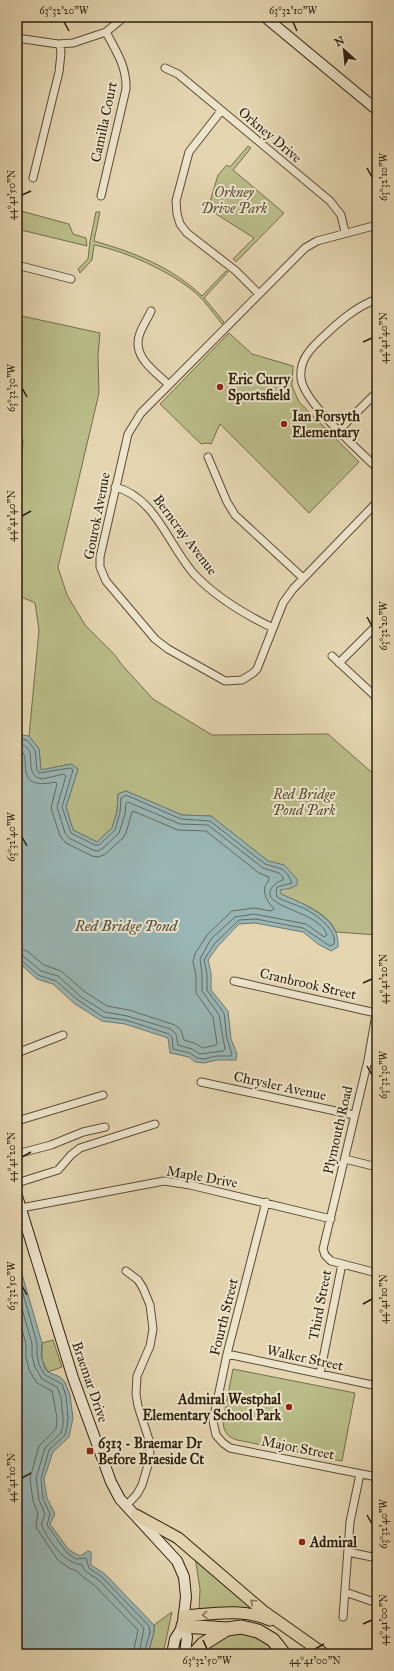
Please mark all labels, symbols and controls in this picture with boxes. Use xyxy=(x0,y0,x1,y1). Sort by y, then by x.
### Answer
text: 63°32'20"W xyxy=(39,5,89,17)
text: 63°32'10"W xyxy=(269,5,318,17)
north arrow xyxy=(324,30,364,70)
text: N xyxy=(333,33,347,49)
street label: Camilla Court xyxy=(87,80,121,164)
street label: Orkney Drive xyxy=(235,104,305,167)
text: 63°32'10"W xyxy=(378,152,390,201)
text: 44°41'50"N xyxy=(6,169,18,220)
park label: Orkney Drive Park xyxy=(201,184,268,217)
text: 44°41'40"N xyxy=(378,312,390,364)
text: 63°32'30"W xyxy=(6,363,18,412)
place label: Eric Curry Sportsfield xyxy=(228,371,291,405)
marker: Eric Curry Sportsfield xyxy=(215,382,225,392)
place label: Ian Forsyth Elementary xyxy=(292,408,361,442)
marker: Ian Forsyth Elementary xyxy=(279,419,289,429)
street label: Gourok Avenue xyxy=(80,471,114,561)
text: 44°41'40"N xyxy=(6,490,18,542)
street label: Berncray Avenue xyxy=(149,491,221,579)
text: 63°32'20"W xyxy=(378,601,390,651)
park label: Red Bridge Pond Park xyxy=(272,786,336,819)
text: 63°32'40"W xyxy=(6,812,18,862)
water label: Red Bridge Pond xyxy=(74,917,179,935)
text: 44°41'20"N xyxy=(378,953,390,1004)
street label: Cranbrook Street xyxy=(258,965,358,1003)
text: 63°32'30"W xyxy=(378,1050,390,1099)
street label: Chrysler Avenue xyxy=(232,1068,328,1104)
street label: Plymouth Road xyxy=(320,1084,356,1176)
text: 44°41'20"N xyxy=(6,1131,18,1182)
street label: Maple Drive xyxy=(165,1162,239,1192)
text: 63°32'50"W xyxy=(6,1261,18,1310)
street label: Third Street xyxy=(305,1268,335,1342)
text: 44°41'10"N xyxy=(378,1274,390,1324)
street label: Fourth Street xyxy=(206,1276,242,1358)
street label: Braemar Drive xyxy=(68,1339,112,1425)
street label: Walker Street xyxy=(265,1342,345,1374)
place label: Admiral Westphal Elementary School Park xyxy=(143,1391,282,1425)
marker: Admiral Westphal Elementary School Park xyxy=(284,1402,294,1412)
street label: Major Street xyxy=(260,1433,336,1463)
place label: 6313 - Braemar Dr Before Braeside Ct xyxy=(98,1435,204,1468)
marker: 6313 - Braemar Dr Before Braeside Ct xyxy=(85,1446,95,1456)
text: 44°41'10"N xyxy=(6,1453,18,1503)
text: 63°32'40"W xyxy=(378,1499,390,1549)
place label: Admiral xyxy=(309,1534,358,1551)
marker: Admiral xyxy=(297,1537,307,1547)
text: 44°41'00"N xyxy=(378,1594,390,1646)
one-way arrow xyxy=(250,1600,257,1607)
one-way arrow xyxy=(202,1610,208,1619)
text: 63°32'50"W xyxy=(183,1655,232,1667)
text: 44°41'00"N xyxy=(289,1655,341,1667)

